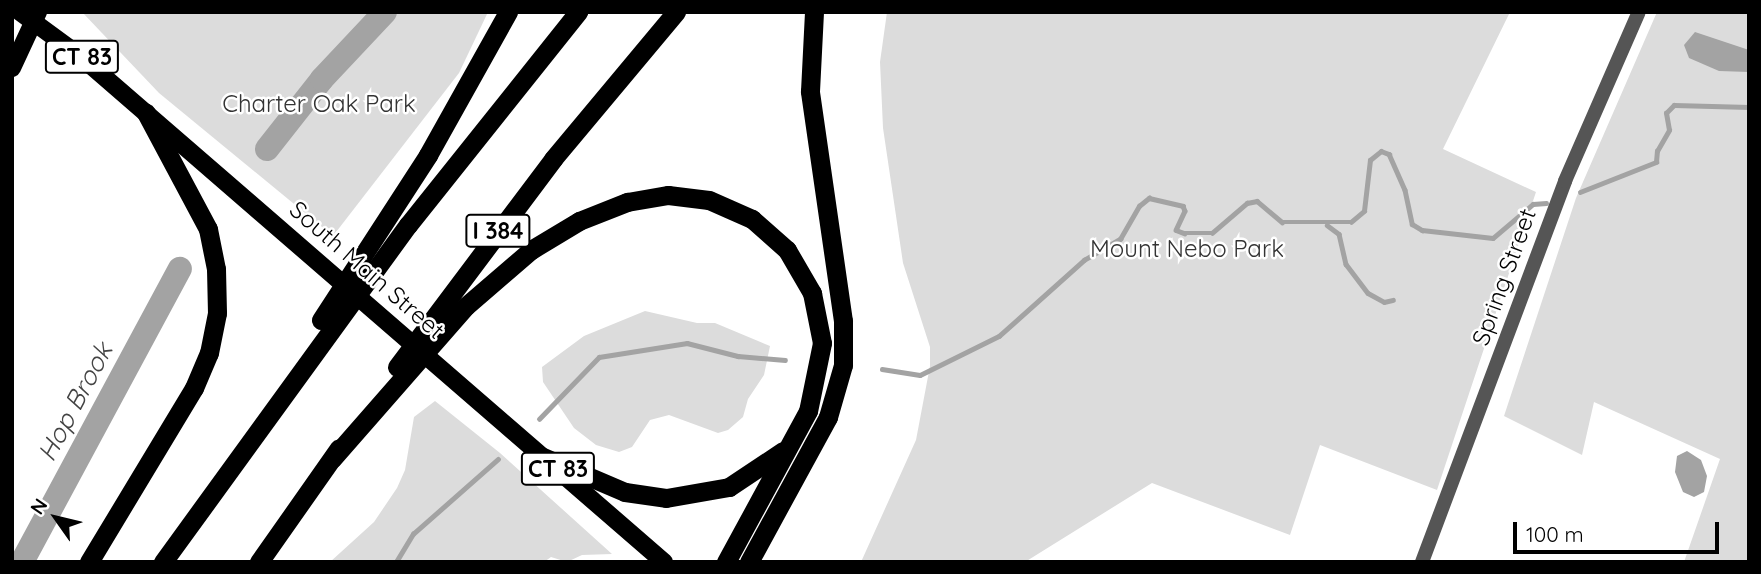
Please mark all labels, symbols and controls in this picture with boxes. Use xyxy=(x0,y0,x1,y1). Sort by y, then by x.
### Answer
road number: CT 83 xyxy=(43,38,120,76)
park label: Charter Oak Park xyxy=(222,90,416,118)
street label: South Main Street xyxy=(284,195,450,345)
street label: Spring Street xyxy=(1466,205,1542,349)
road number: I 384 xyxy=(465,212,531,250)
park label: Mount Nebo Park xyxy=(1090,235,1284,263)
water label: Hop Brook xyxy=(31,338,119,466)
road number: CT 83 xyxy=(520,449,596,489)
north arrow xyxy=(21,483,91,553)
text: N xyxy=(25,494,52,519)
scale bar xyxy=(1516,508,1722,552)
text: 100 m xyxy=(1526,521,1584,547)

